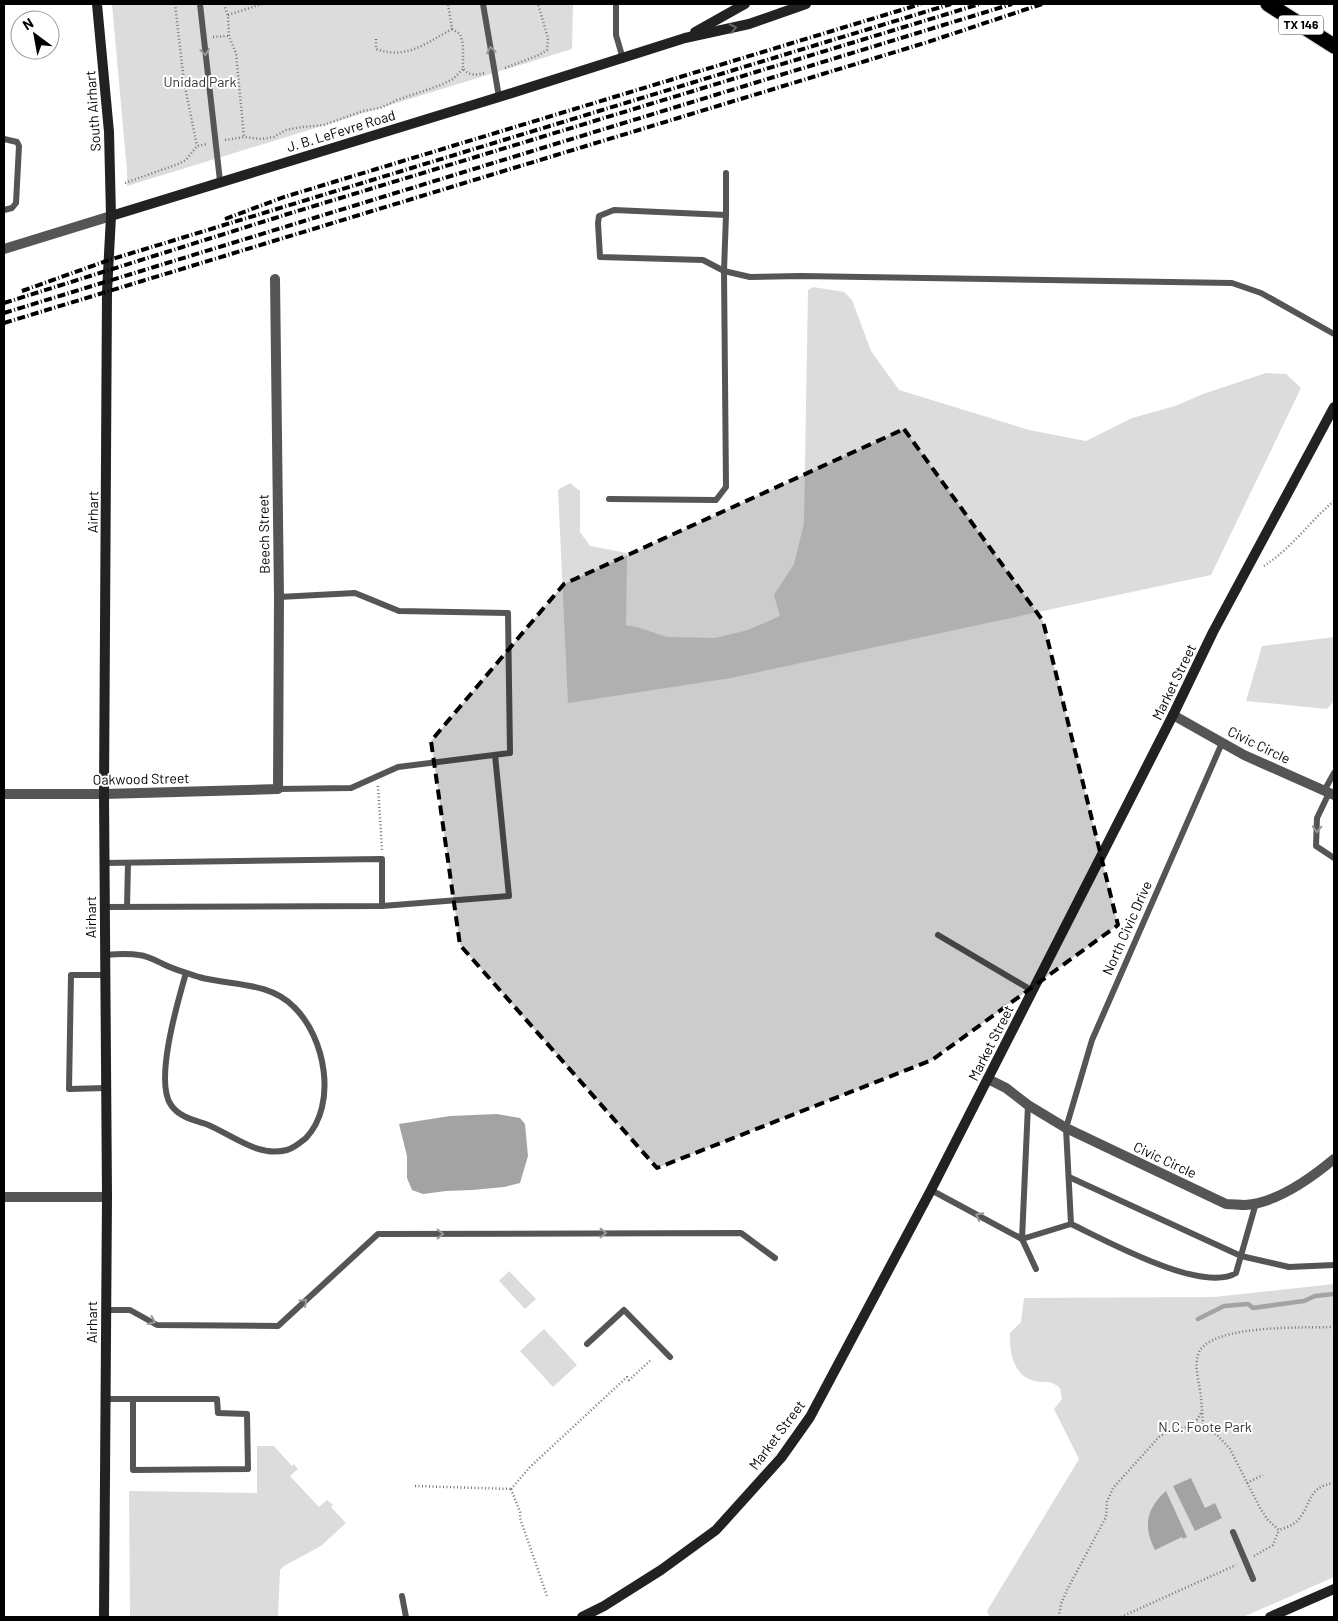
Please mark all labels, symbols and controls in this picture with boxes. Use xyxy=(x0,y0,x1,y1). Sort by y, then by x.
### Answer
north arrow xyxy=(10,10,60,60)
text: N xyxy=(19,14,36,33)
road number: TX 146 xyxy=(1278,16,1324,34)
one-way arrow xyxy=(729,23,737,33)
one-way arrow xyxy=(486,46,496,55)
one-way arrow xyxy=(199,48,210,56)
street label: South Airhart xyxy=(81,70,104,152)
park label: Unidad Park xyxy=(164,73,236,90)
street label: J. B. LeFevre Road xyxy=(284,106,397,155)
street label: Airhart xyxy=(84,491,101,533)
street label: Beech Street xyxy=(254,494,273,574)
street label: Market Street xyxy=(1148,641,1199,723)
street label: Civic Circle xyxy=(1225,722,1293,767)
street label: Oakwood Street xyxy=(93,769,189,788)
one-way arrow xyxy=(1311,825,1322,833)
street label: North Civic Drive xyxy=(1098,878,1155,978)
street label: Airhart xyxy=(82,896,99,938)
street label: Market Street xyxy=(964,1002,1017,1083)
street label: Civic Circle xyxy=(1131,1138,1199,1182)
one-way arrow xyxy=(975,1212,984,1222)
one-way arrow xyxy=(600,1228,607,1238)
one-way arrow xyxy=(437,1229,445,1239)
one-way arrow xyxy=(298,1299,307,1308)
street label: Airhart xyxy=(83,1301,100,1343)
one-way arrow xyxy=(147,1315,156,1326)
street label: Market Street xyxy=(745,1397,808,1473)
park label: N.C. Foote Park xyxy=(1158,1418,1252,1435)

